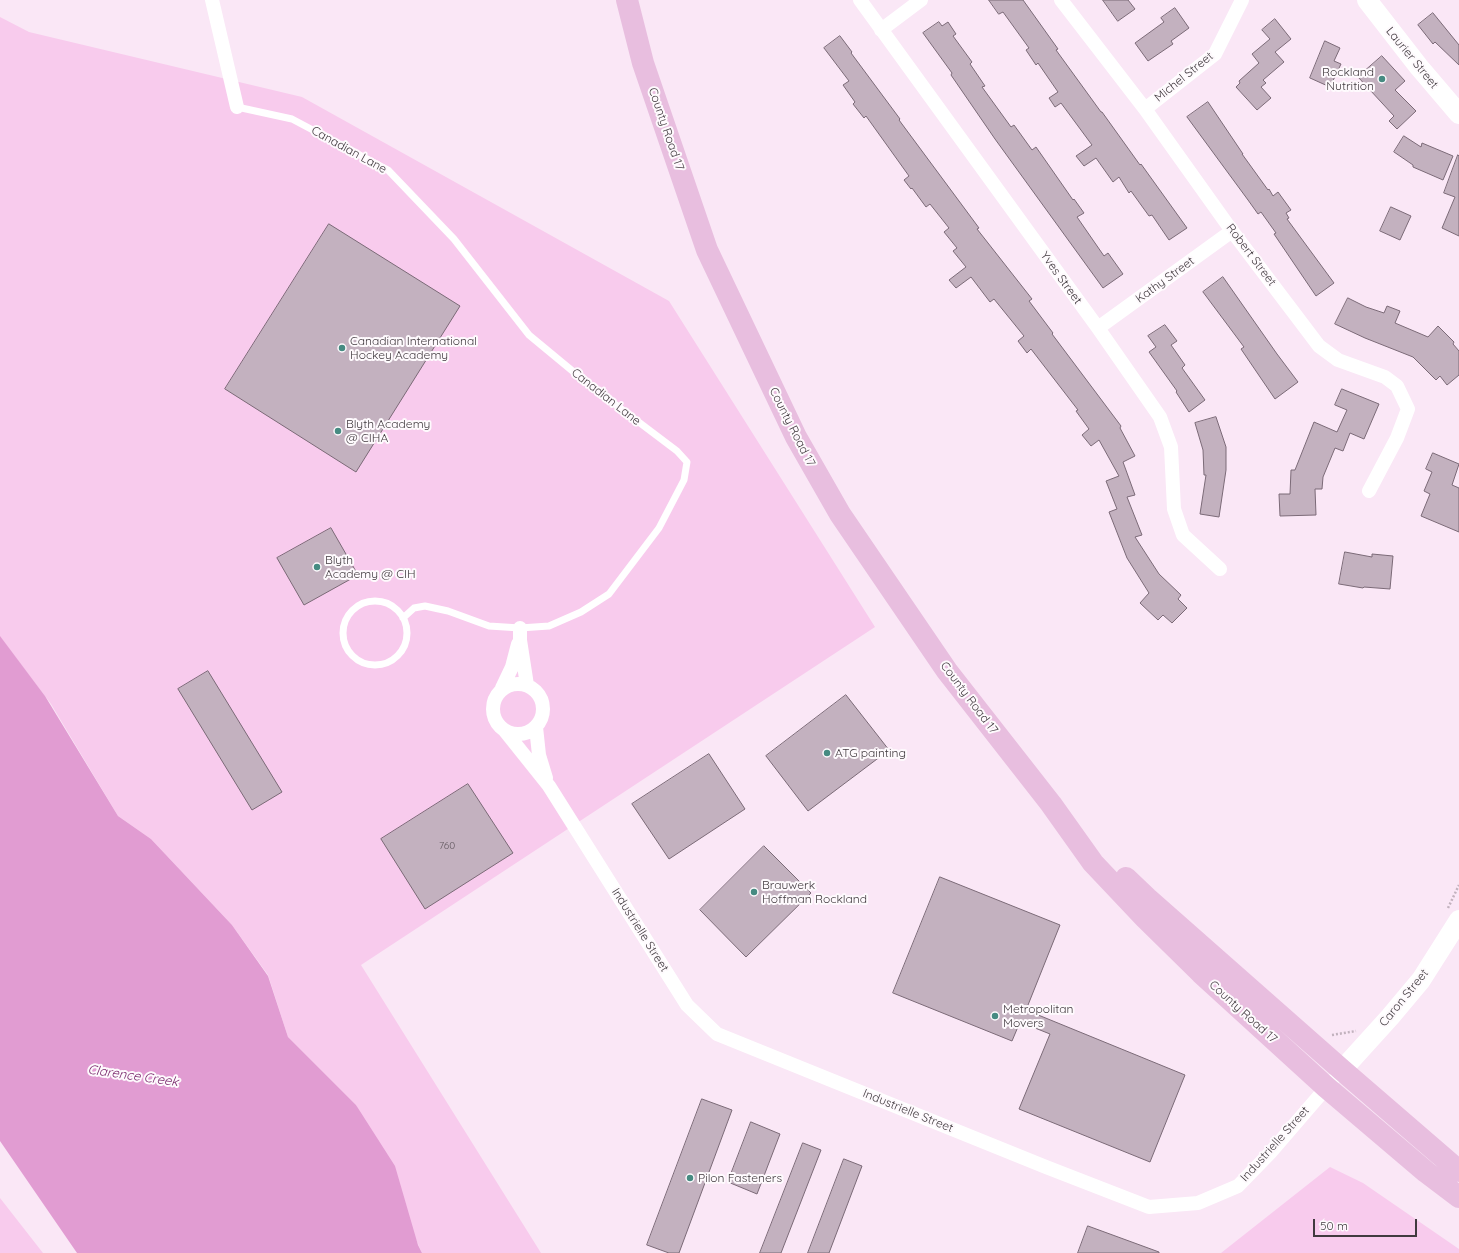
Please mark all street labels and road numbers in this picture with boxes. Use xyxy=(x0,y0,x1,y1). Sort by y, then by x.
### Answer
street label: Laurier Street xyxy=(1383,24,1441,92)
street label: Michel Street xyxy=(1152,49,1216,105)
street label: County Road 17 xyxy=(645,86,687,172)
street label: Canadian Lane xyxy=(309,123,389,177)
street label: Robert Street xyxy=(1223,221,1279,289)
street label: Yves Street xyxy=(1037,249,1085,307)
street label: Kathy Street xyxy=(1133,254,1197,306)
street label: Canadian Lane xyxy=(568,365,644,429)
street label: County Road 17 xyxy=(766,385,818,469)
street label: County Road 17 xyxy=(937,659,1001,737)
street label: Industrielle Street xyxy=(608,885,672,975)
street label: Caron Street xyxy=(1376,966,1432,1030)
street label: County Road 17 xyxy=(1206,978,1280,1046)
street label: Industrielle Street xyxy=(861,1086,955,1136)
street label: Industrielle Street xyxy=(1237,1103,1313,1185)

